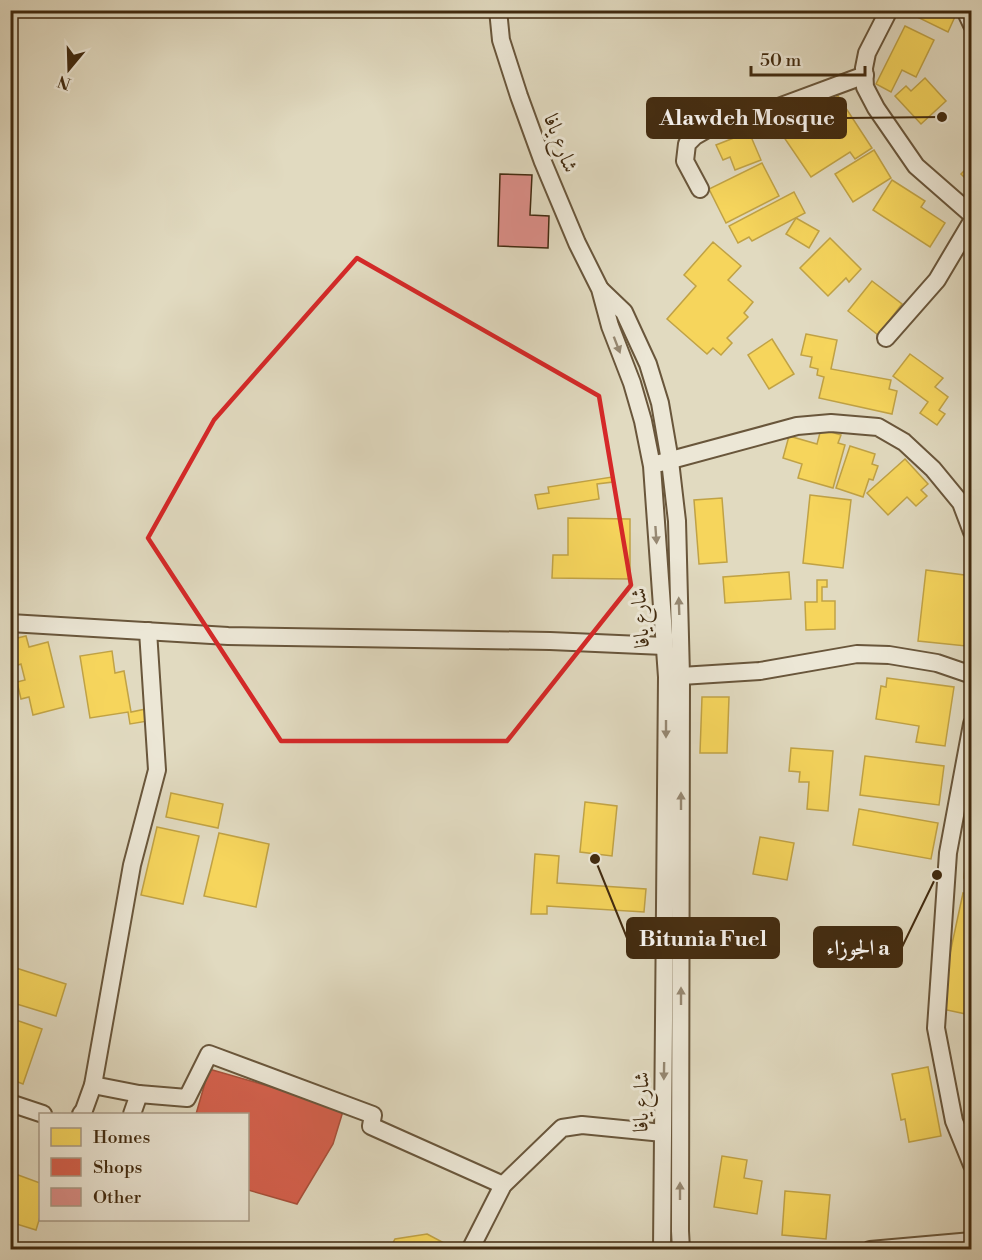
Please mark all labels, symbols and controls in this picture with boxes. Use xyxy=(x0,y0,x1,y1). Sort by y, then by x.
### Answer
north arrow xyxy=(39,39,99,99)
scale bar xyxy=(751,39,865,77)
text: 50 m xyxy=(760,49,802,72)
text: N xyxy=(55,71,74,94)
callout: Alawdeh Mosque xyxy=(647,98,846,138)
text: Alawdeh Mosque xyxy=(658,105,835,132)
street label: شارع يافا xyxy=(533,110,583,178)
one-way arrow xyxy=(613,336,622,354)
one-way arrow xyxy=(652,525,661,544)
street label: شارع يافا xyxy=(626,587,660,649)
one-way arrow xyxy=(675,597,684,616)
one-way arrow xyxy=(661,720,671,739)
one-way arrow xyxy=(676,792,686,811)
callout: Bitunia Fuel xyxy=(627,918,779,958)
text: Bitunia Fuel xyxy=(639,926,767,953)
callout: الجوزاء a xyxy=(814,927,902,967)
text: الجوزاء a xyxy=(826,935,891,962)
one-way arrow xyxy=(676,987,686,1006)
one-way arrow xyxy=(659,1062,669,1081)
street label: شارع يافا xyxy=(628,1071,660,1133)
legend xyxy=(39,1113,249,1221)
text: Homes xyxy=(93,1126,150,1149)
text: Shops xyxy=(93,1156,143,1179)
one-way arrow xyxy=(675,1182,685,1201)
text: Other xyxy=(93,1186,141,1209)

